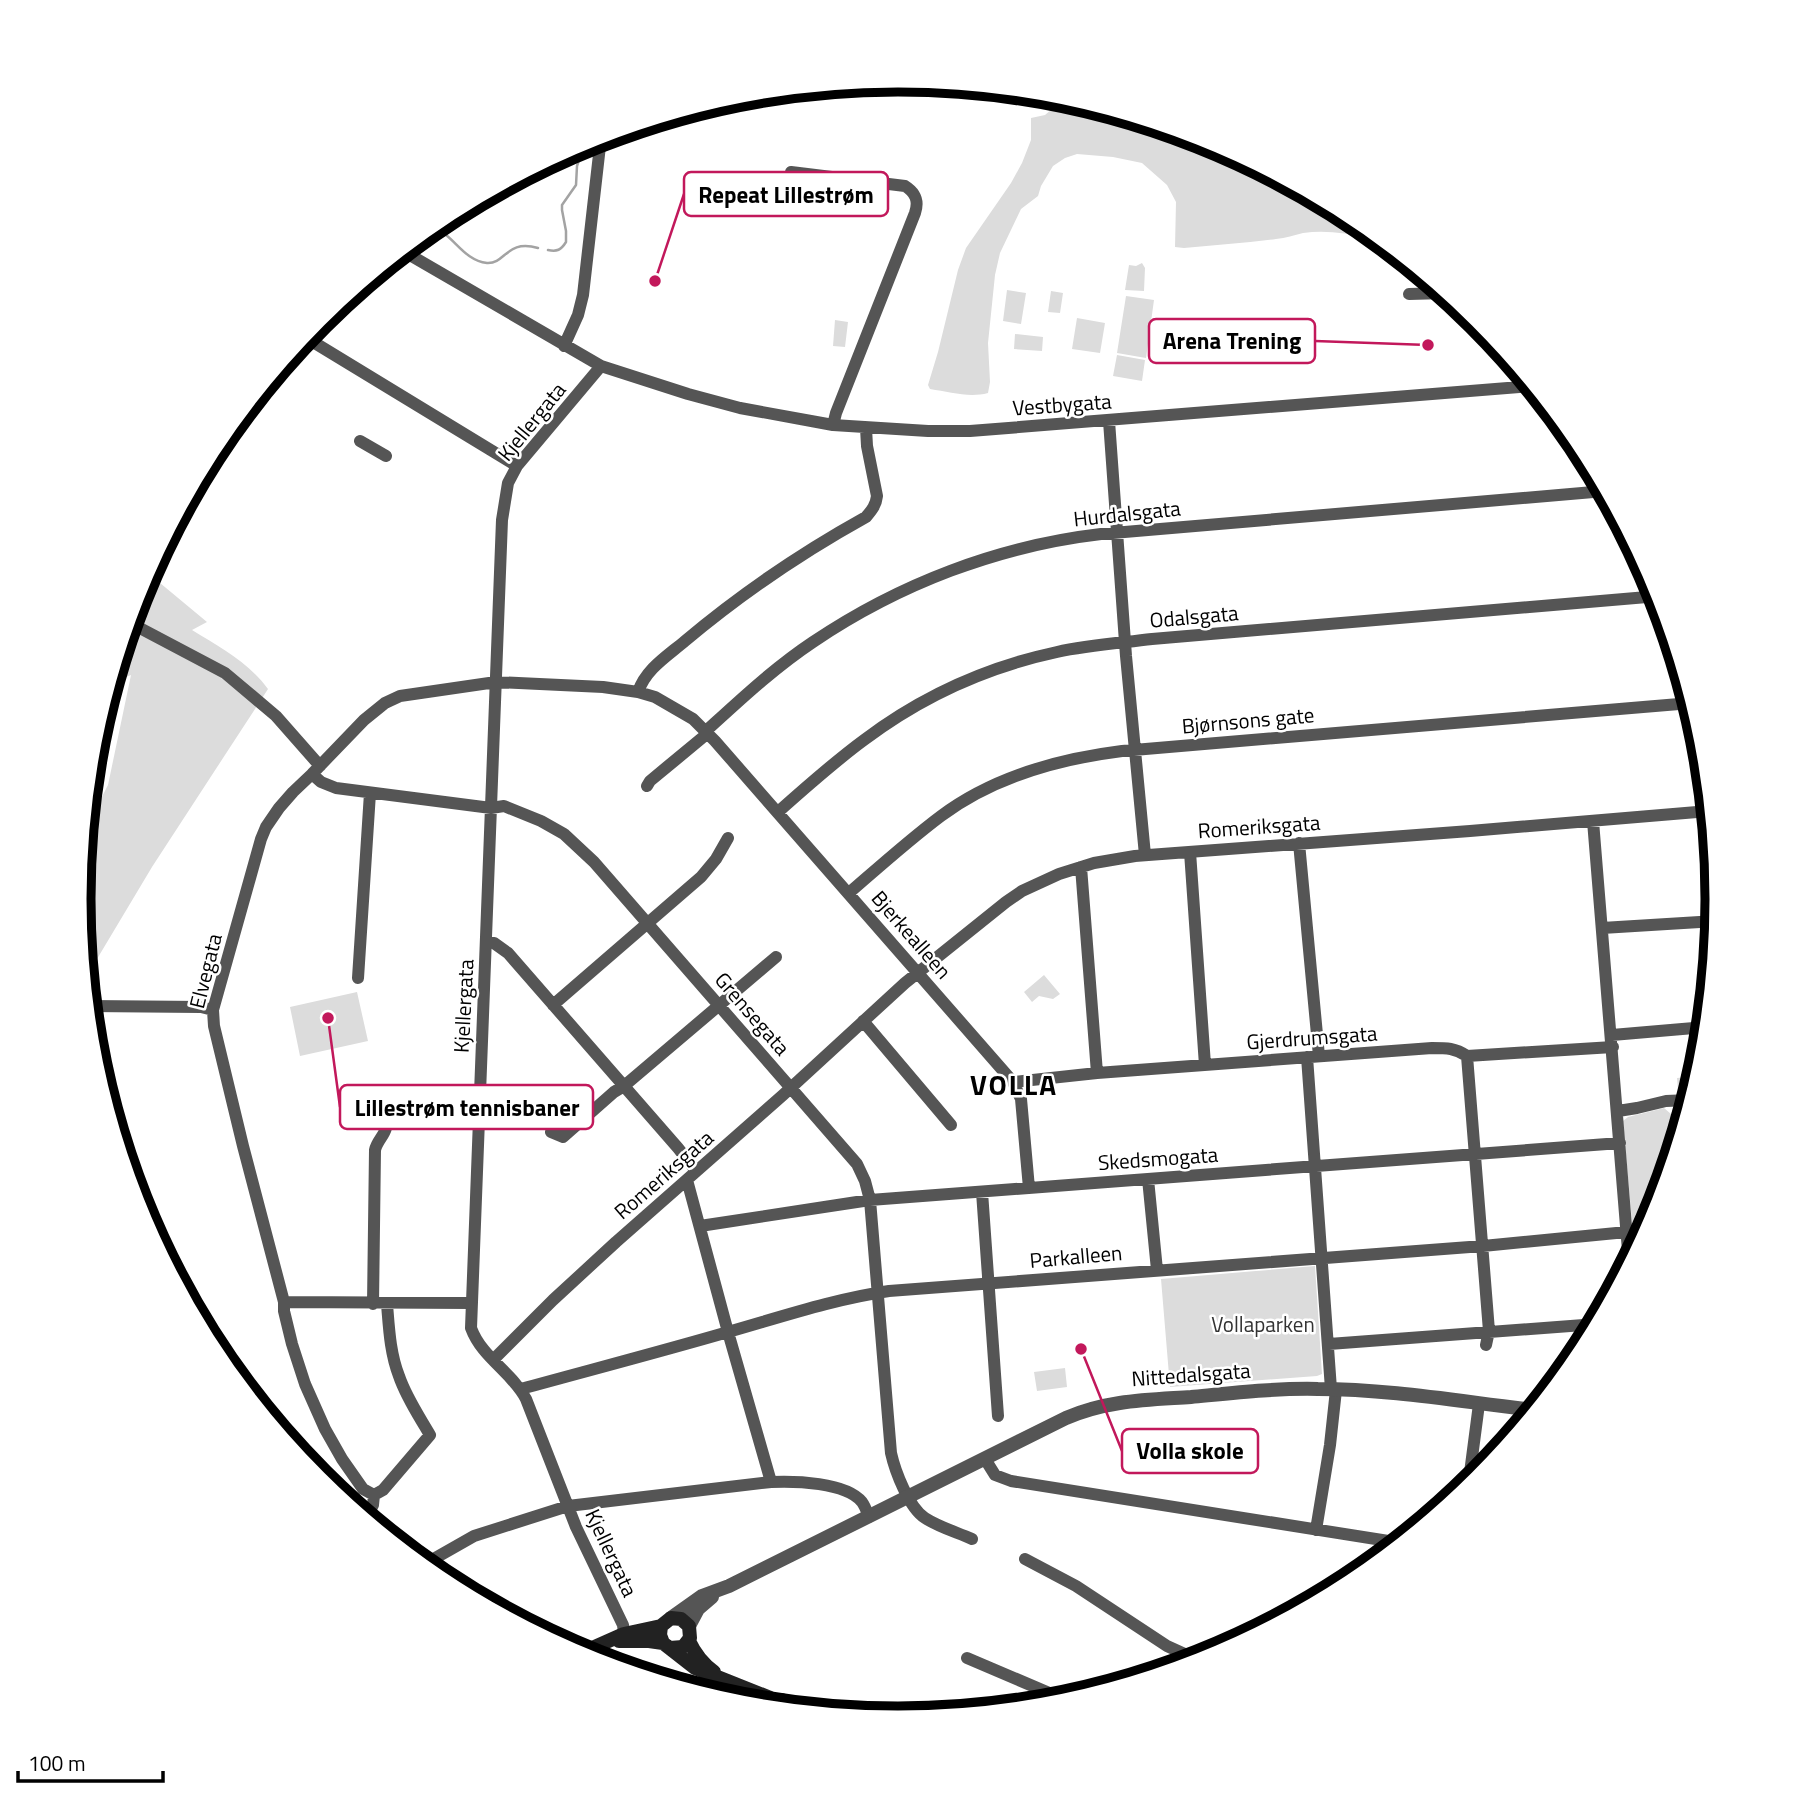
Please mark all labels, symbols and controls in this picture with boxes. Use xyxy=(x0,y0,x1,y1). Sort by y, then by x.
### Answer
callout: Repeat Lillestrøm xyxy=(684,172,888,216)
text: Repeat Lillestrøm xyxy=(698,177,874,212)
callout: Arena Trening xyxy=(1149,319,1315,363)
text: Arena Trening xyxy=(1163,323,1301,358)
street label: Kjellergata xyxy=(489,374,573,468)
street label: Vestbygata xyxy=(1011,385,1113,423)
street label: Hurdalsgata xyxy=(1072,491,1183,535)
street label: Odalsgata xyxy=(1148,596,1240,636)
street label: Bjørnsons gate xyxy=(1180,698,1316,742)
street label: Romeriksgata xyxy=(1197,806,1322,846)
street label: Bjerkealleen xyxy=(864,883,959,986)
street label: Elvegata xyxy=(180,929,230,1012)
street label: Kjellergata xyxy=(445,958,481,1054)
street label: Grensegata xyxy=(707,965,798,1062)
street label: Gjerdrumsgata xyxy=(1245,1016,1379,1058)
district label: VOLLA xyxy=(970,1063,1058,1106)
callout: Lillestrøm tennisbaner xyxy=(340,1085,593,1129)
text: Lillestrøm tennisbaner xyxy=(355,1090,580,1125)
street label: Romeriksgata xyxy=(607,1122,721,1227)
street label: Skedsmogata xyxy=(1097,1138,1220,1178)
street label: Parkalleen xyxy=(1028,1236,1124,1276)
park label: Vollaparken xyxy=(1211,1308,1315,1340)
street label: Nittedalsgata xyxy=(1130,1354,1252,1394)
callout: Volla skole xyxy=(1122,1429,1258,1473)
text: Volla skole xyxy=(1136,1433,1244,1468)
street label: Kjellergata xyxy=(578,1503,646,1602)
scale bar xyxy=(18,1740,163,1784)
text: 100 m xyxy=(28,1747,85,1779)

